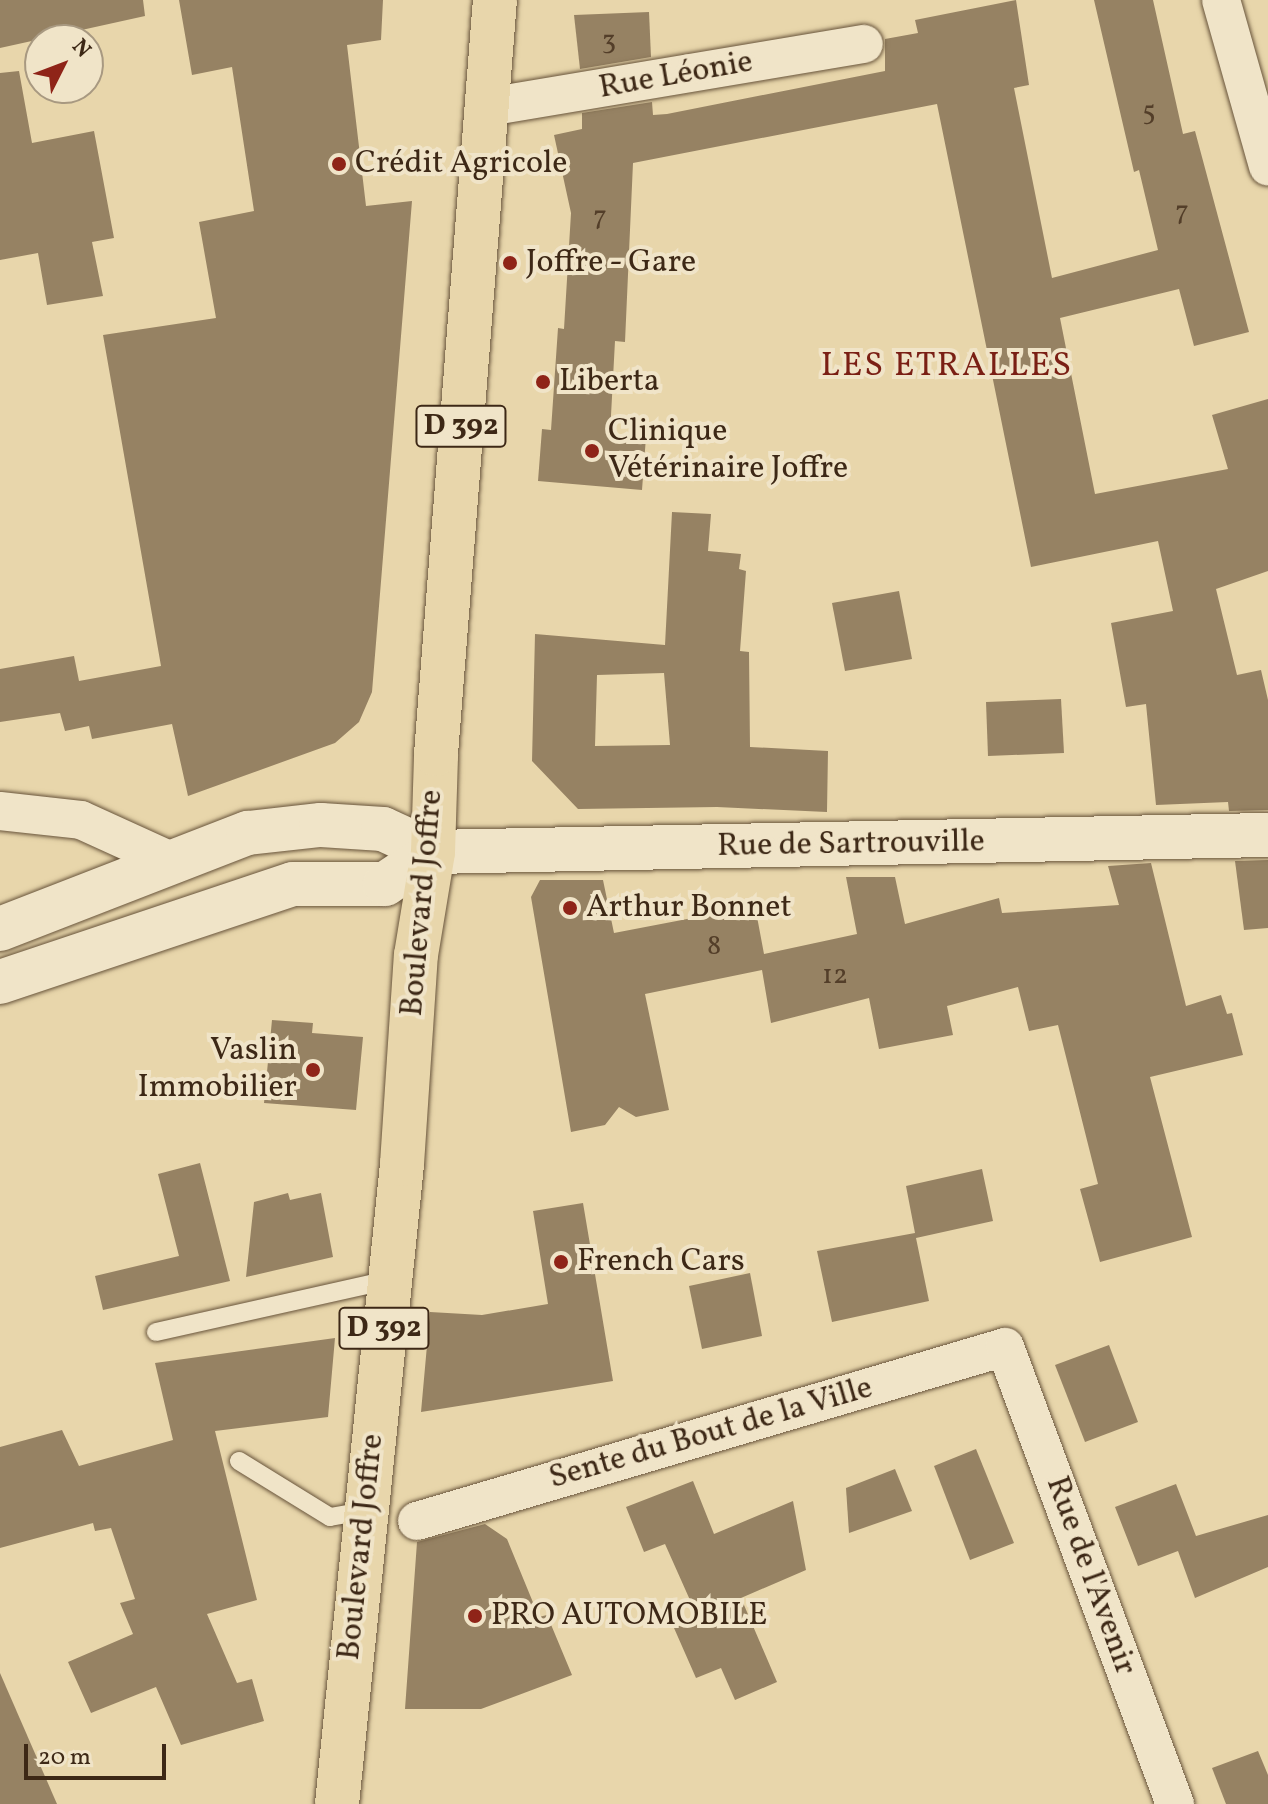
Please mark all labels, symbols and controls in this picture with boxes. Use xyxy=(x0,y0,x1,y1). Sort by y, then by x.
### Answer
north arrow xyxy=(24,24,104,104)
house number: 3 xyxy=(602,25,616,59)
text: N xyxy=(64,33,98,65)
street label: Rue Léonie xyxy=(596,44,756,108)
house number: 5 xyxy=(1142,96,1156,130)
place label: Crédit Agricole xyxy=(355,145,567,183)
marker: Crédit Agricole xyxy=(330,155,348,173)
house number: 7 xyxy=(1175,195,1189,229)
house number: 7 xyxy=(593,200,607,234)
place label: Joffre - Gare xyxy=(526,244,698,282)
marker: Joffre - Gare xyxy=(501,254,519,272)
district label: LES ETRALLES xyxy=(821,347,1073,387)
place label: Liberta xyxy=(559,363,660,401)
marker: Liberta xyxy=(534,373,552,391)
road number: D 392 xyxy=(415,400,507,452)
place label: Clinique Vétérinaire Joffre xyxy=(608,414,848,489)
marker: Clinique Vétérinaire Joffre xyxy=(583,442,601,460)
street label: Boulevard Joffre xyxy=(394,788,452,1018)
street label: Rue de Sartrouville xyxy=(717,823,985,867)
place label: Arthur Bonnet xyxy=(586,889,792,927)
marker: Arthur Bonnet xyxy=(561,899,579,917)
house number: 8 xyxy=(707,930,721,964)
house number: 12 xyxy=(822,959,848,993)
place label: Vaslin Immobilier xyxy=(137,1033,297,1108)
marker: Vaslin Immobilier xyxy=(304,1061,322,1079)
place label: French Cars xyxy=(577,1243,745,1281)
marker: French Cars xyxy=(552,1253,570,1271)
road number: D 392 xyxy=(338,1302,430,1354)
street label: Sente du Bout de la Ville xyxy=(545,1369,877,1499)
street label: Boulevard Joffre xyxy=(331,1432,393,1662)
street label: Rue de l'Avenir xyxy=(1036,1472,1144,1680)
place label: PRO AUTOMOBILE xyxy=(491,1597,768,1635)
marker: PRO AUTOMOBILE xyxy=(466,1607,484,1625)
scale bar xyxy=(28,1728,170,1778)
text: 20 m xyxy=(38,1741,91,1775)

